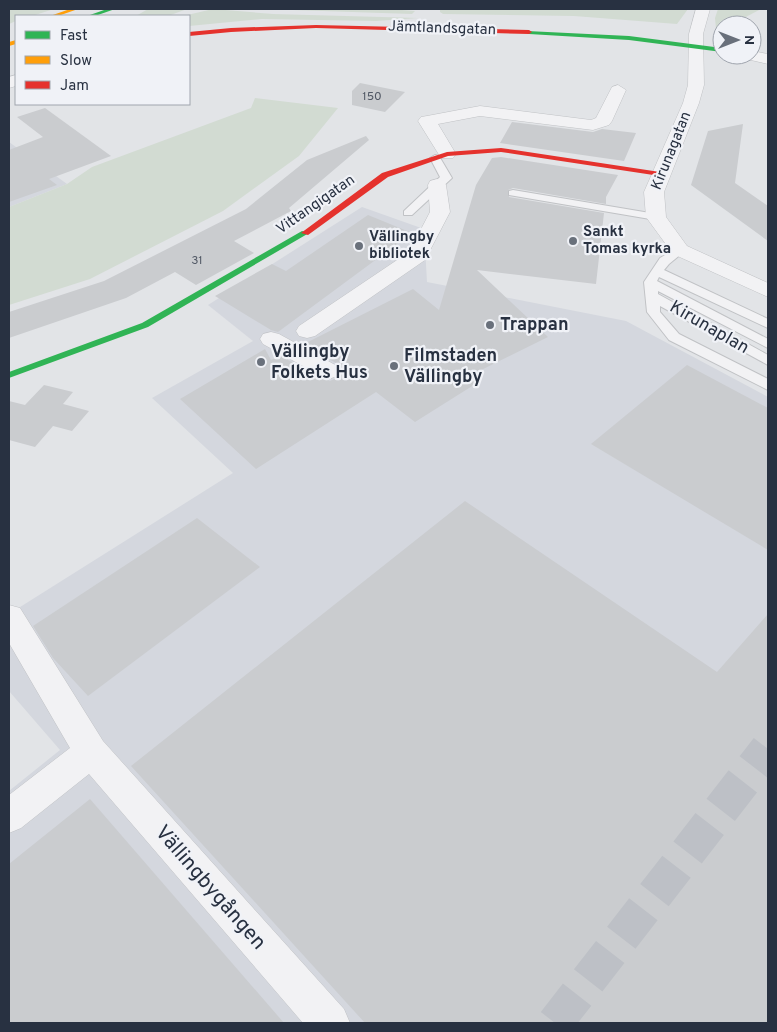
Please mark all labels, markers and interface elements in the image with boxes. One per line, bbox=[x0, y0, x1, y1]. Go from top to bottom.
legend bbox=[15, 15, 190, 105]
north arrow bbox=[712, 15, 762, 65]
street label: Jämtlandsgatan bbox=[388, 18, 496, 40]
text: Fast bbox=[60, 27, 88, 46]
text: N bbox=[740, 35, 757, 45]
text: Slow bbox=[60, 52, 92, 71]
text: Jam bbox=[60, 77, 89, 96]
house number: 150 bbox=[362, 89, 382, 105]
street label: Kirunagatan bbox=[648, 109, 696, 193]
street label: Vittangigatan bbox=[273, 171, 359, 239]
place label: Sankt Tomas kyrka bbox=[583, 223, 671, 259]
place label: Vällingby bibliotek bbox=[369, 228, 435, 264]
marker: Sankt Tomas kyrka bbox=[567, 235, 579, 247]
marker: Vällingby bibliotek bbox=[353, 240, 365, 252]
house number: 31 bbox=[191, 253, 203, 269]
street label: Kirunaplan bbox=[665, 296, 753, 360]
place label: Trappan bbox=[500, 314, 569, 337]
marker: Trappan bbox=[484, 319, 496, 331]
place label: Vällingby Folkets Hus bbox=[271, 341, 368, 385]
place label: Filmstaden Vällingby bbox=[404, 345, 497, 389]
marker: Vällingby Folkets Hus bbox=[255, 356, 267, 368]
marker: Filmstaden Vällingby bbox=[388, 360, 400, 372]
street label: Vällingbygången bbox=[148, 820, 272, 956]

